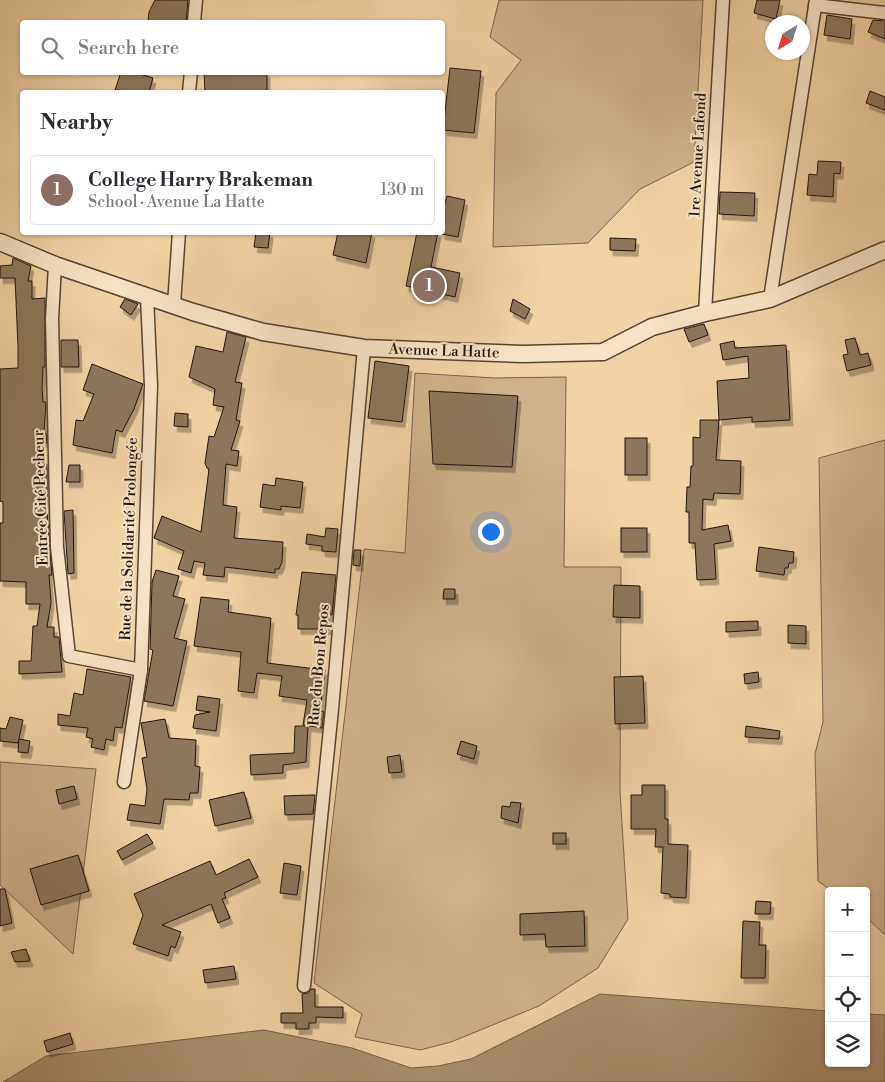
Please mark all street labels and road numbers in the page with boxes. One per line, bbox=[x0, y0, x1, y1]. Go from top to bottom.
street label: 1re Avenue Lafond bbox=[685, 92, 711, 218]
street label: Avenue La Hatte bbox=[387, 340, 500, 362]
street label: Entrée Cité Pecheur bbox=[29, 429, 53, 566]
street label: Rue de la Solidarité Prolongée bbox=[116, 437, 142, 641]
street label: Rue du Bon Repos bbox=[304, 603, 334, 727]

